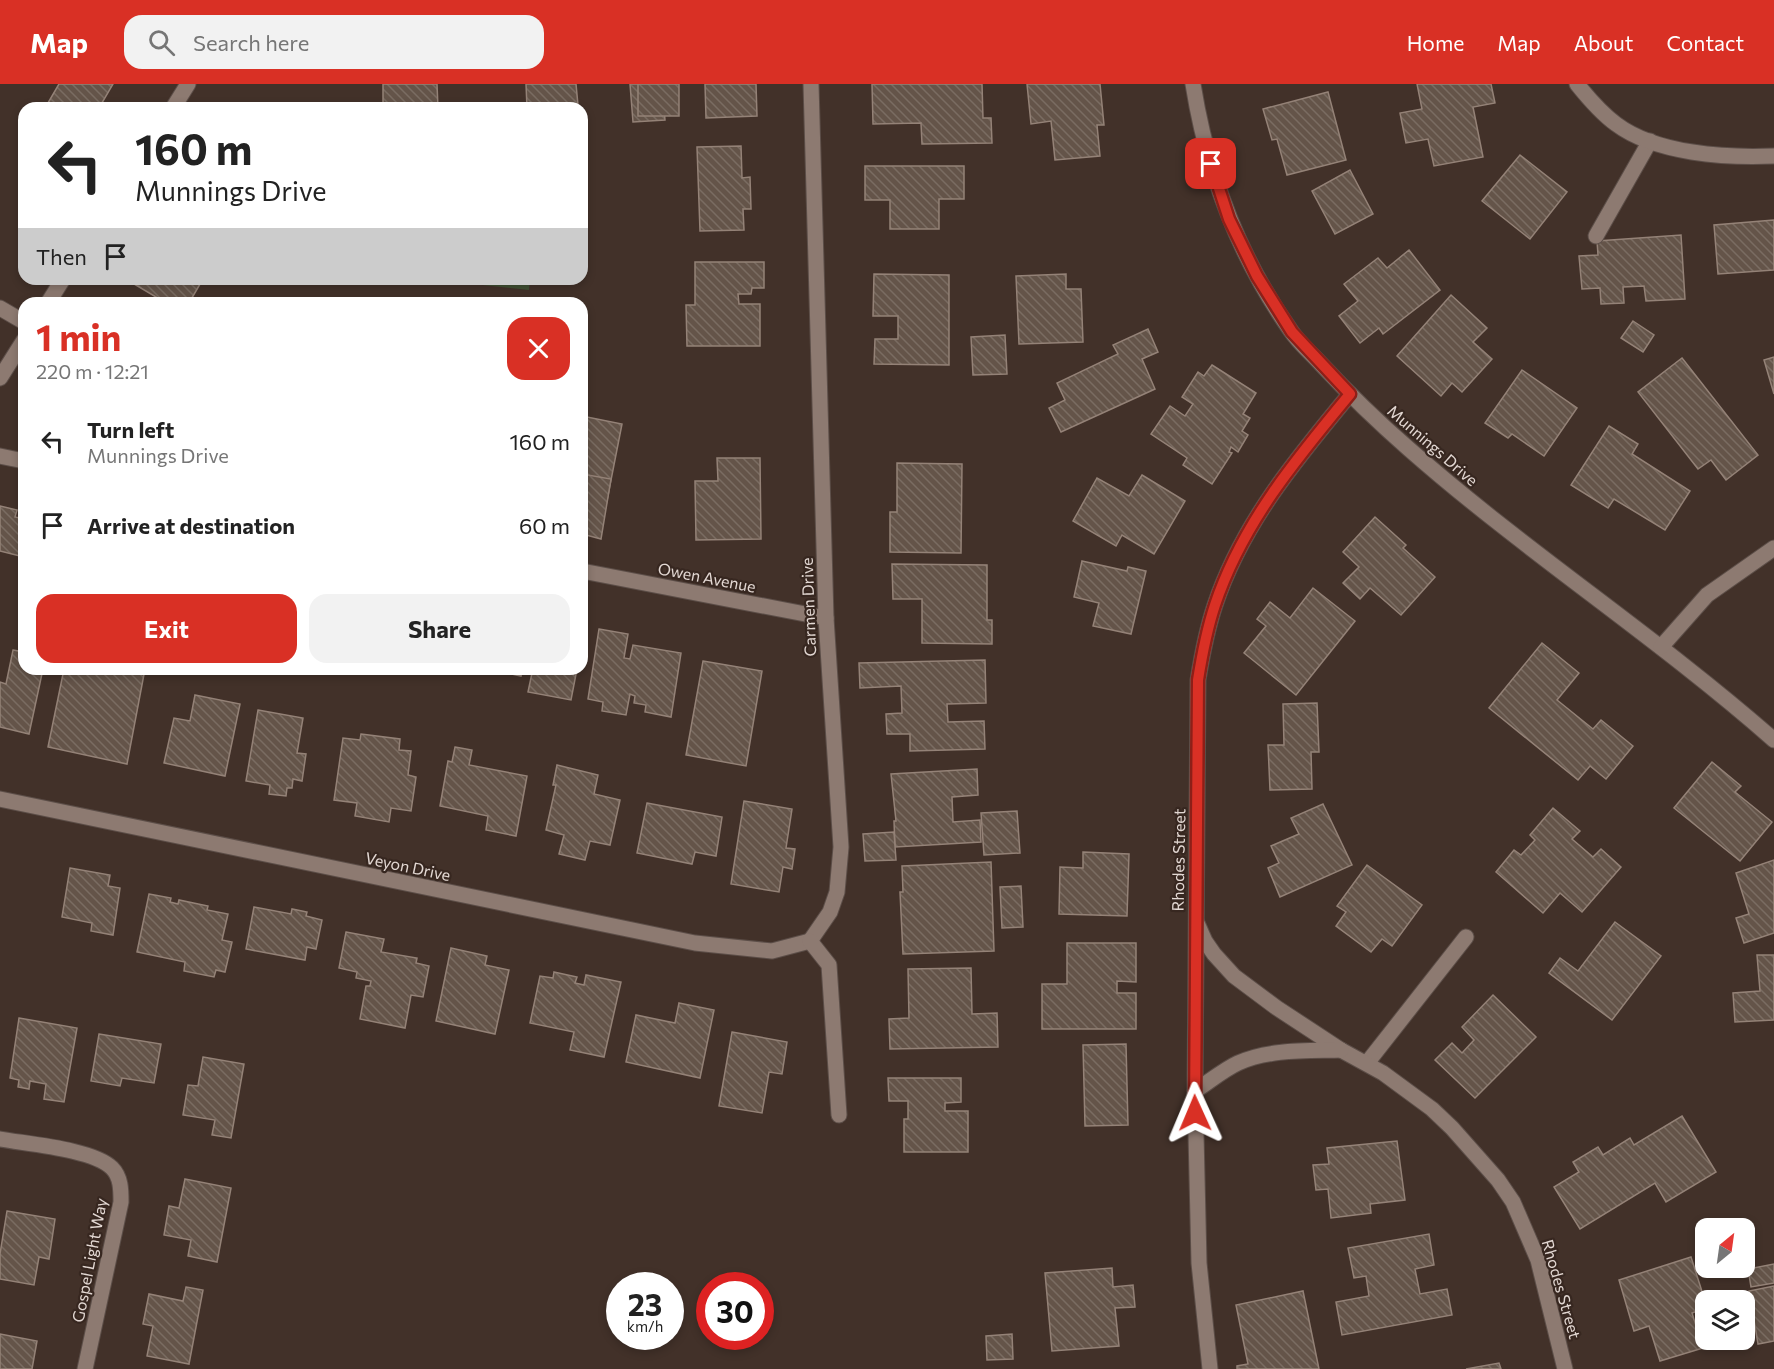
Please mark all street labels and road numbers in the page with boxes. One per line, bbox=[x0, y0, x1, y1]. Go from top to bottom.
street label: Munnings Drive bbox=[1384, 401, 1482, 489]
street label: Carmen Drive bbox=[797, 557, 819, 657]
street label: Owen Avenue bbox=[656, 558, 758, 596]
street label: Rhodes Street bbox=[1168, 808, 1188, 912]
street label: Veyon Drive bbox=[364, 848, 452, 884]
street label: Gospel Light Way bbox=[68, 1196, 110, 1324]
street label: Rhodes Street bbox=[1539, 1237, 1585, 1341]

